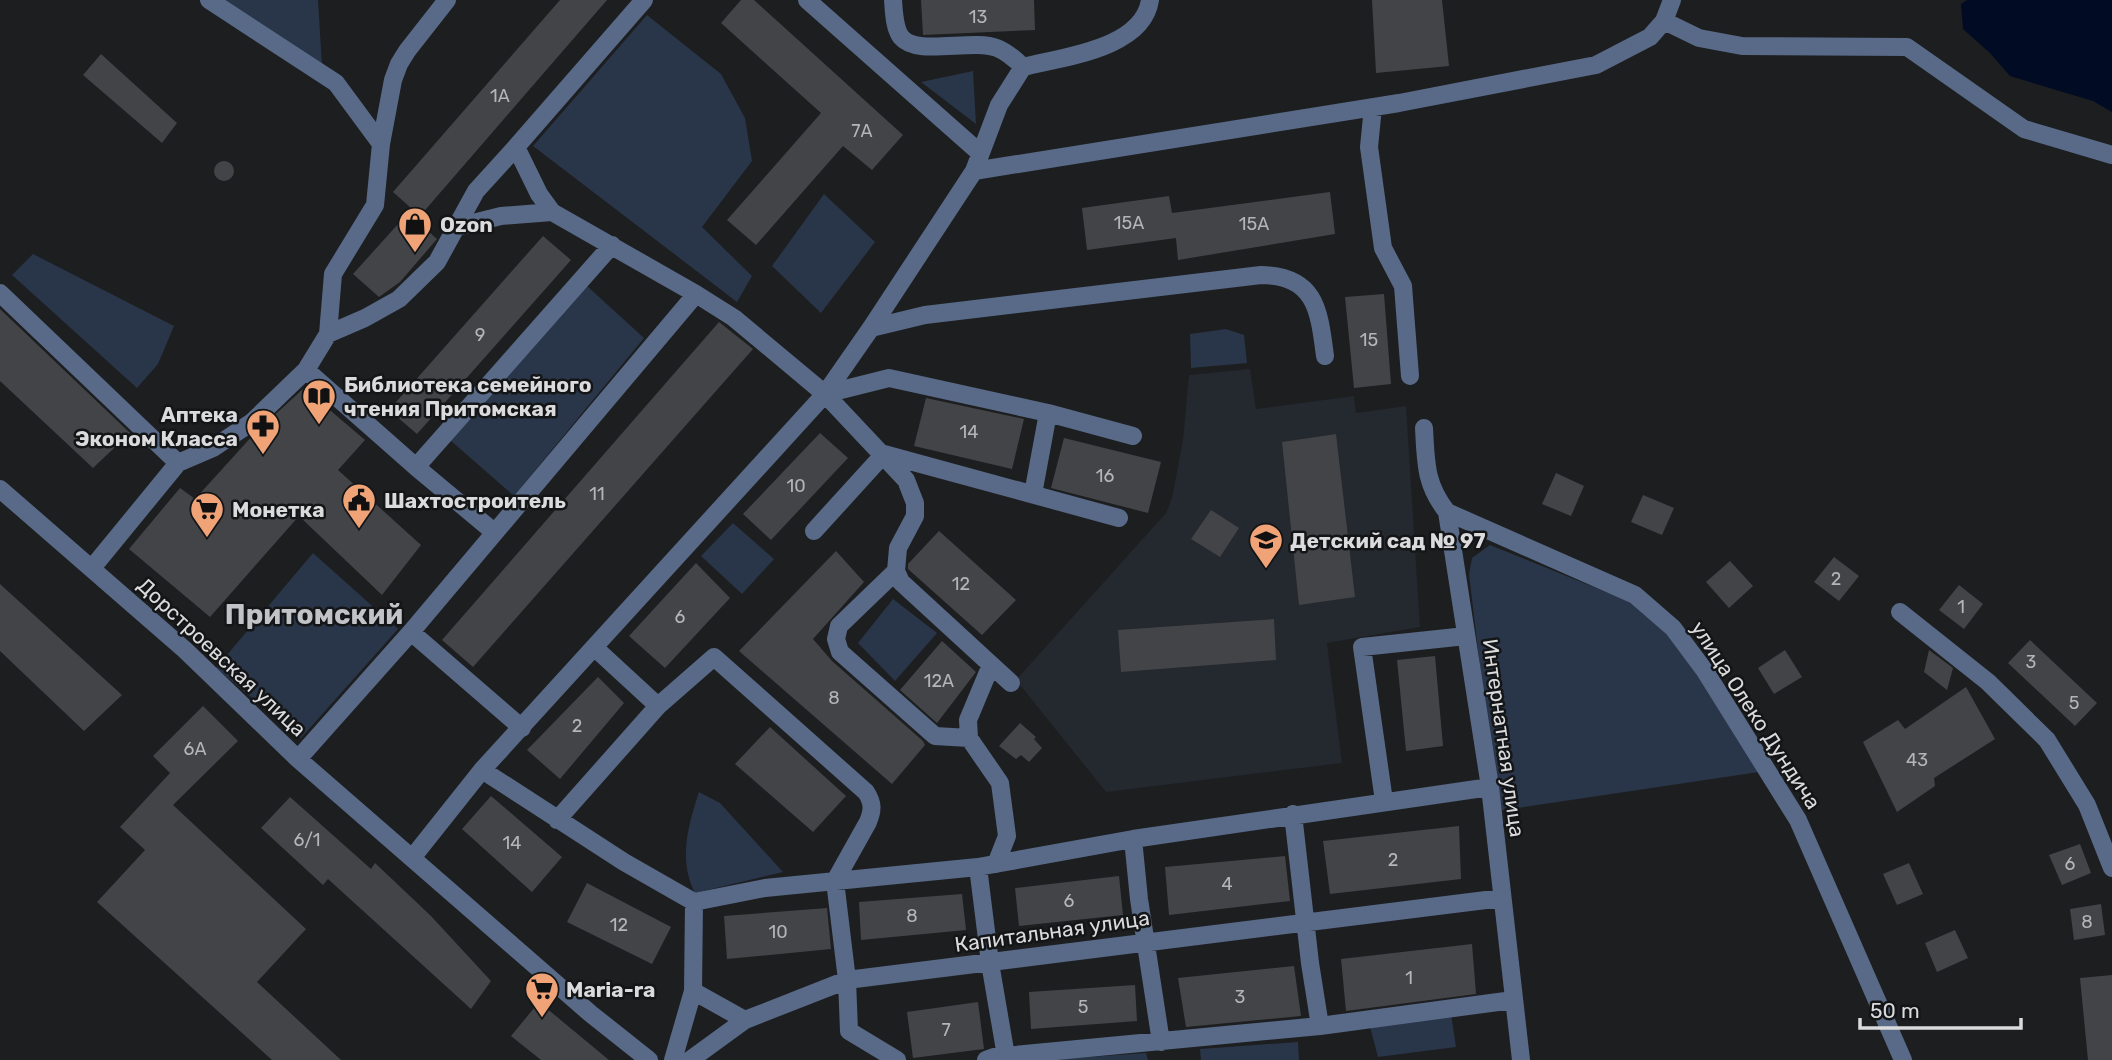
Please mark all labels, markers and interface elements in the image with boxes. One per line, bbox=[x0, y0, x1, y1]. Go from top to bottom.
house number: 13 bbox=[969, 6, 987, 28]
house number: 1А bbox=[490, 85, 510, 107]
house number: 7А bbox=[851, 120, 873, 142]
shop icon: Ozon bbox=[396, 205, 434, 254]
place label: Ozon bbox=[440, 212, 493, 237]
house number: 15А bbox=[1114, 212, 1144, 234]
house number: 15А bbox=[1239, 213, 1269, 235]
house number: 9 bbox=[475, 324, 485, 346]
house number: 15 bbox=[1360, 329, 1378, 351]
place label: Библиотека семейного чтения Притомская bbox=[344, 372, 592, 421]
library icon: Библиотека семейного чтения Притомская bbox=[300, 377, 338, 426]
place label: Аптека Эконом Класса bbox=[75, 402, 238, 451]
pharmacy icon: Аптека Эконом Класса bbox=[244, 407, 282, 456]
house number: 14 bbox=[960, 421, 978, 443]
house number: 16 bbox=[1096, 465, 1114, 487]
house number: 10 bbox=[786, 475, 806, 497]
public building icon: Шахтостроитель bbox=[340, 481, 378, 530]
house number: 11 bbox=[589, 483, 605, 505]
place label: Шахтостроитель bbox=[384, 488, 566, 513]
supermarket icon: Монетка bbox=[188, 490, 226, 539]
place label: Монетка bbox=[232, 497, 325, 522]
school or university icon: Детский сад № 97 bbox=[1247, 521, 1285, 570]
place label: Детский сад № 97 bbox=[1290, 528, 1485, 553]
house number: 2 bbox=[1831, 568, 1841, 590]
street label: Дорстроевская улица bbox=[133, 572, 311, 742]
house number: 12 bbox=[952, 573, 970, 595]
house number: 1 bbox=[1957, 596, 1965, 618]
district label: Притомский bbox=[225, 598, 403, 631]
house number: 6 bbox=[675, 606, 686, 628]
street label: улица Олеко Дундича bbox=[1686, 616, 1826, 814]
street label: Интернатная улица bbox=[1478, 637, 1530, 839]
house number: 3 bbox=[2026, 651, 2036, 673]
house number: 12А bbox=[924, 670, 954, 692]
house number: 8 bbox=[828, 687, 840, 709]
house number: 5 bbox=[2069, 692, 2079, 714]
house number: 2 bbox=[572, 715, 582, 737]
house number: 6А bbox=[184, 738, 206, 760]
house number: 43 bbox=[1906, 749, 1928, 771]
house number: 6/1 bbox=[293, 829, 321, 851]
house number: 14 bbox=[503, 832, 521, 854]
house number: 2 bbox=[1388, 849, 1398, 871]
house number: 6 bbox=[2065, 853, 2076, 875]
house number: 4 bbox=[1221, 873, 1233, 895]
house number: 6 bbox=[1064, 890, 1075, 912]
house number: 8 bbox=[906, 905, 918, 927]
street label: Капитальная улица bbox=[953, 905, 1151, 957]
house number: 8 bbox=[2081, 911, 2093, 933]
house number: 12 bbox=[610, 914, 628, 936]
house number: 10 bbox=[768, 921, 788, 943]
house number: 1 bbox=[1405, 967, 1413, 989]
supermarket icon: Maria-ra bbox=[523, 970, 561, 1019]
place label: Maria-ra bbox=[566, 977, 655, 1002]
house number: 3 bbox=[1235, 986, 1245, 1008]
scale bar bbox=[1860, 986, 2021, 1030]
house number: 5 bbox=[1078, 996, 1088, 1018]
text: 50 m bbox=[1870, 998, 1920, 1023]
house number: 7 bbox=[941, 1019, 951, 1041]

